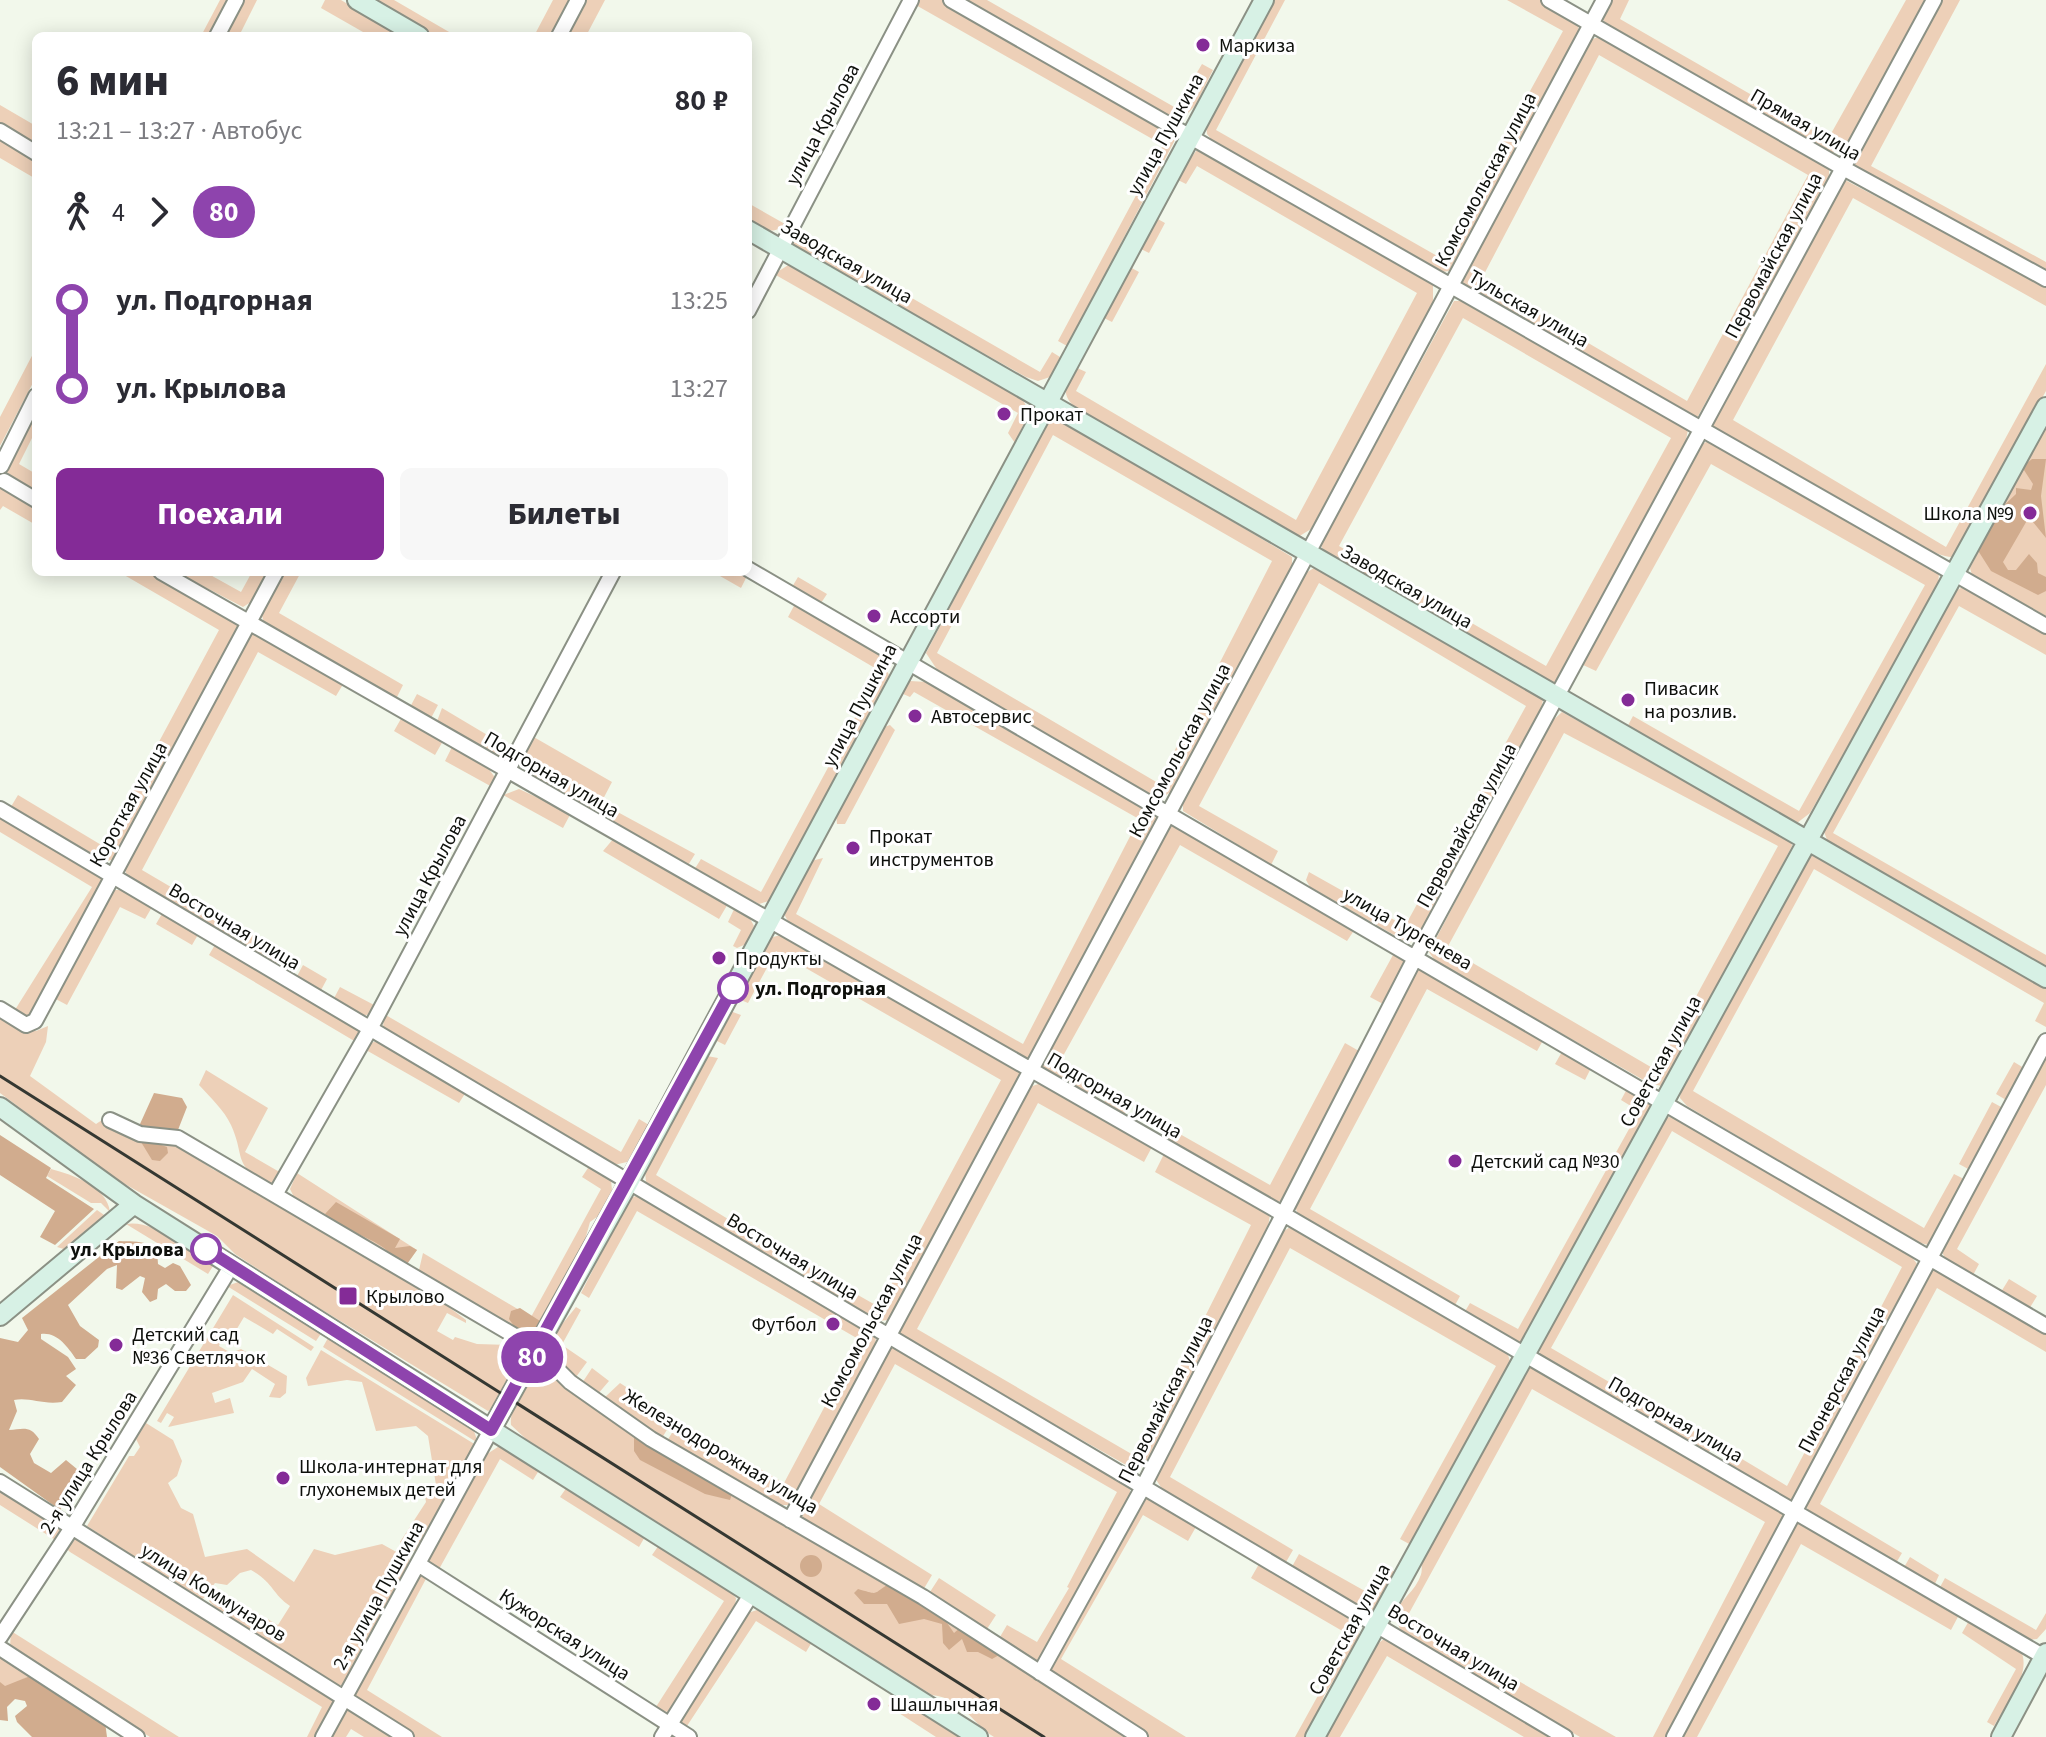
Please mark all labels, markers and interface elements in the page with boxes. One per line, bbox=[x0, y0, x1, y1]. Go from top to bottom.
place label: Маркиза bbox=[1219, 32, 1295, 60]
marker: Маркиза bbox=[1194, 36, 1212, 54]
text: 6 мин bbox=[56, 50, 169, 113]
street label: улица Крылова bbox=[779, 59, 867, 190]
street label: улица Пушкина bbox=[1121, 68, 1211, 201]
text: 80 ₽ bbox=[674, 79, 728, 122]
street label: Прямая улица bbox=[1745, 82, 1866, 168]
street label: Комсомольская улица bbox=[1428, 87, 1544, 272]
text: 13:21 – 13:27 · Автобус bbox=[56, 112, 302, 149]
street label: Первомайская улица bbox=[1718, 167, 1830, 344]
icon: walk bbox=[56, 190, 100, 234]
icon: forward bbox=[137, 190, 181, 234]
text: 80 bbox=[209, 192, 239, 232]
text: 4 bbox=[112, 194, 125, 231]
street label: Заводская улица bbox=[775, 213, 918, 311]
street label: Тульская улица bbox=[1463, 263, 1594, 355]
text: ул. Подгорная bbox=[116, 279, 313, 322]
text: 13:25 bbox=[670, 282, 728, 319]
text: ул. Крылова bbox=[116, 367, 287, 410]
text: 13:27 bbox=[670, 370, 728, 407]
place label: Прокат bbox=[1020, 401, 1084, 429]
marker: Прокат bbox=[995, 405, 1013, 423]
button: Поехали bbox=[56, 468, 384, 560]
button: Билеты bbox=[400, 468, 728, 560]
place label: Школа №9 bbox=[1924, 500, 2014, 528]
marker: Школа №9 bbox=[2021, 504, 2039, 522]
street label: Заводская улица bbox=[1335, 538, 1478, 636]
place label: Ассорти bbox=[890, 603, 960, 631]
marker: Ассорти bbox=[865, 607, 883, 625]
street label: улица Пушкина bbox=[816, 639, 904, 772]
street label: Комсомольская улица bbox=[1122, 658, 1238, 843]
place label: Пивасик на розлив. bbox=[1644, 675, 1737, 726]
marker: Пивасик на розлив. bbox=[1619, 691, 1637, 709]
place label: Автосервис bbox=[931, 703, 1032, 731]
marker: Автосервис bbox=[906, 707, 924, 725]
street label: Подгорная улица bbox=[479, 725, 624, 825]
street label: Короткая улица bbox=[83, 737, 175, 872]
street label: Первомайская улица bbox=[1410, 738, 1524, 913]
street label: улица Крылова bbox=[386, 810, 474, 941]
place label: Прокат инструментов bbox=[869, 823, 994, 874]
marker: Прокат инструментов bbox=[844, 839, 862, 857]
street label: Восточная улица bbox=[163, 876, 306, 977]
street label: улица Тургенева bbox=[1337, 880, 1478, 977]
place label: Продукты bbox=[735, 945, 822, 973]
marker: Продукты bbox=[710, 949, 728, 967]
marker: ул. Подгорная bbox=[718, 973, 748, 1003]
place label: ул. Подгорная bbox=[755, 975, 886, 1003]
street label: Советская улица bbox=[1613, 991, 1709, 1132]
street label: Подгорная улица bbox=[1042, 1046, 1187, 1146]
place label: Детский сад №30 bbox=[1471, 1148, 1620, 1176]
marker: Детский сад №30 bbox=[1446, 1152, 1464, 1170]
street label: Восточная улица bbox=[721, 1206, 864, 1307]
street label: Комсомольская улица bbox=[814, 1228, 930, 1413]
marker: ул. Крылова bbox=[191, 1234, 221, 1264]
place label: ул. Крылова bbox=[70, 1236, 184, 1264]
place label: Крылово bbox=[366, 1283, 445, 1311]
marker: Крылово bbox=[337, 1285, 359, 1307]
street label: Пионерская улица bbox=[1791, 1301, 1892, 1458]
place label: Футбол bbox=[751, 1311, 817, 1339]
street label: Первомайская улица bbox=[1112, 1311, 1220, 1488]
marker: Футбол bbox=[824, 1315, 842, 1333]
place label: Детский сад №36 Светлячок bbox=[132, 1321, 265, 1372]
line badge: 80 bbox=[496, 1331, 568, 1383]
marker: Детский сад №36 Светлячок bbox=[107, 1336, 125, 1354]
text: 80 bbox=[517, 1337, 547, 1377]
street label: Подгорная улица bbox=[1603, 1370, 1748, 1470]
street label: Железнодорожная улица bbox=[618, 1382, 823, 1521]
street label: 2-я улица Крылова bbox=[33, 1385, 144, 1540]
place label: Школа-интернат для глухонемых детей bbox=[299, 1453, 483, 1504]
marker: Школа-интернат для глухонемых детей bbox=[274, 1469, 292, 1487]
street label: 2-я улица Пушкина bbox=[326, 1516, 431, 1675]
street label: улица Коммунаров bbox=[135, 1537, 292, 1649]
street label: Советская улица bbox=[1302, 1559, 1398, 1700]
street label: Кужорская улица bbox=[493, 1582, 636, 1688]
street label: Восточная улица bbox=[1382, 1597, 1525, 1698]
place label: Шашлычная bbox=[890, 1691, 999, 1719]
marker: Шашлычная bbox=[865, 1695, 883, 1713]

